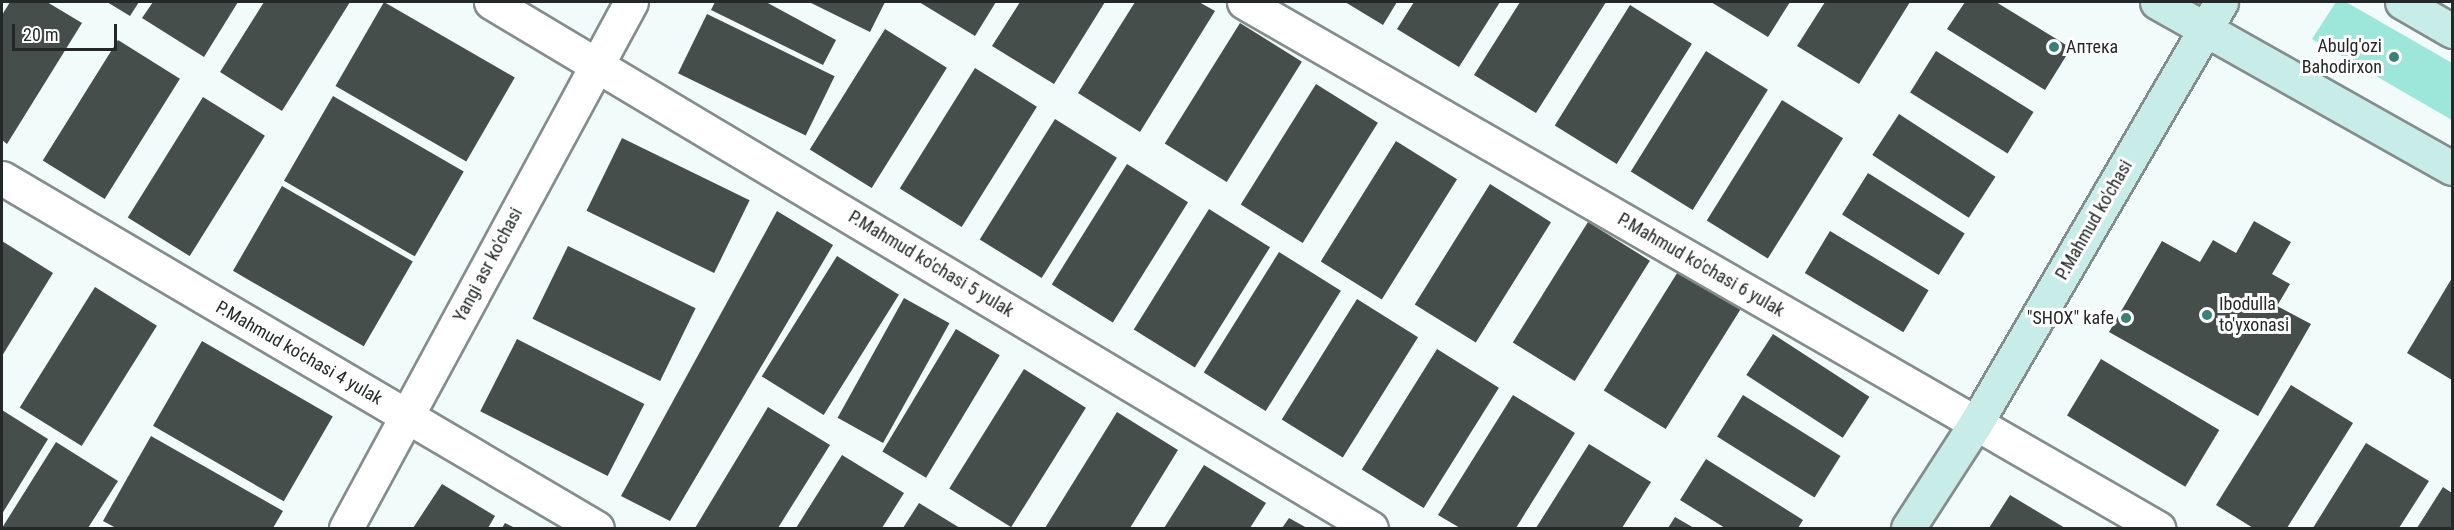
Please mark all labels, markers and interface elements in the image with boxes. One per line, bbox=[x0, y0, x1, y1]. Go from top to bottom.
scale bar bbox=[15, 12, 120, 50]
text: 20 m bbox=[23, 24, 58, 45]
place label: Аптека bbox=[2066, 36, 2118, 58]
place label: Abulg'ozi Bahodirxon bbox=[2302, 36, 2382, 78]
marker: Аптека bbox=[2047, 40, 2061, 54]
marker: Abulg'ozi Bahodirxon bbox=[2387, 50, 2401, 64]
street label: P.Mahmud ko'chasi bbox=[2051, 156, 2137, 284]
street label: Yangi asr ko'chasi bbox=[449, 204, 527, 326]
street label: P.Mahmud ko'chasi 5 yulak bbox=[844, 206, 1018, 322]
street label: P.Mahmud ko'chasi 6 yulak bbox=[1614, 208, 1788, 322]
place label: Ibodulla to'yxonasi bbox=[2219, 294, 2289, 336]
street label: P.Mahmud ko'chasi 4 yulak bbox=[212, 296, 386, 410]
place label: "SHOX" kafe bbox=[2027, 307, 2114, 329]
marker: Ibodulla to'yxonasi bbox=[2200, 308, 2214, 322]
marker: "SHOX" kafe bbox=[2119, 311, 2133, 325]

